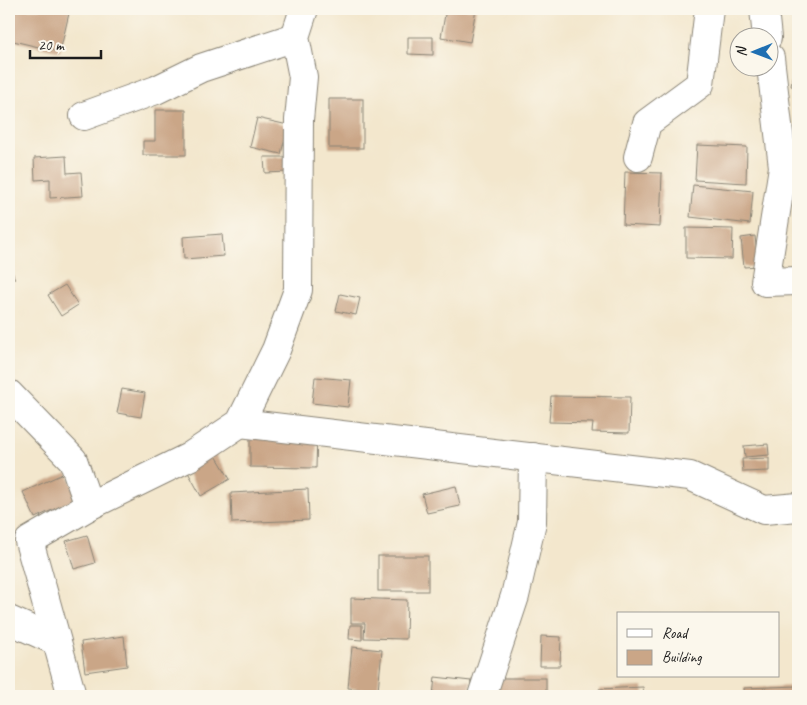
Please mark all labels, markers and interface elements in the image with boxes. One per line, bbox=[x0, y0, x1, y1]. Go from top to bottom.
scale bar bbox=[30, 28, 101, 60]
north arrow bbox=[730, 28, 780, 78]
text: 20 m bbox=[38, 36, 65, 55]
text: N bbox=[733, 45, 750, 57]
legend bbox=[617, 612, 780, 678]
text: Road bbox=[662, 624, 689, 643]
text: Building bbox=[662, 648, 702, 667]

